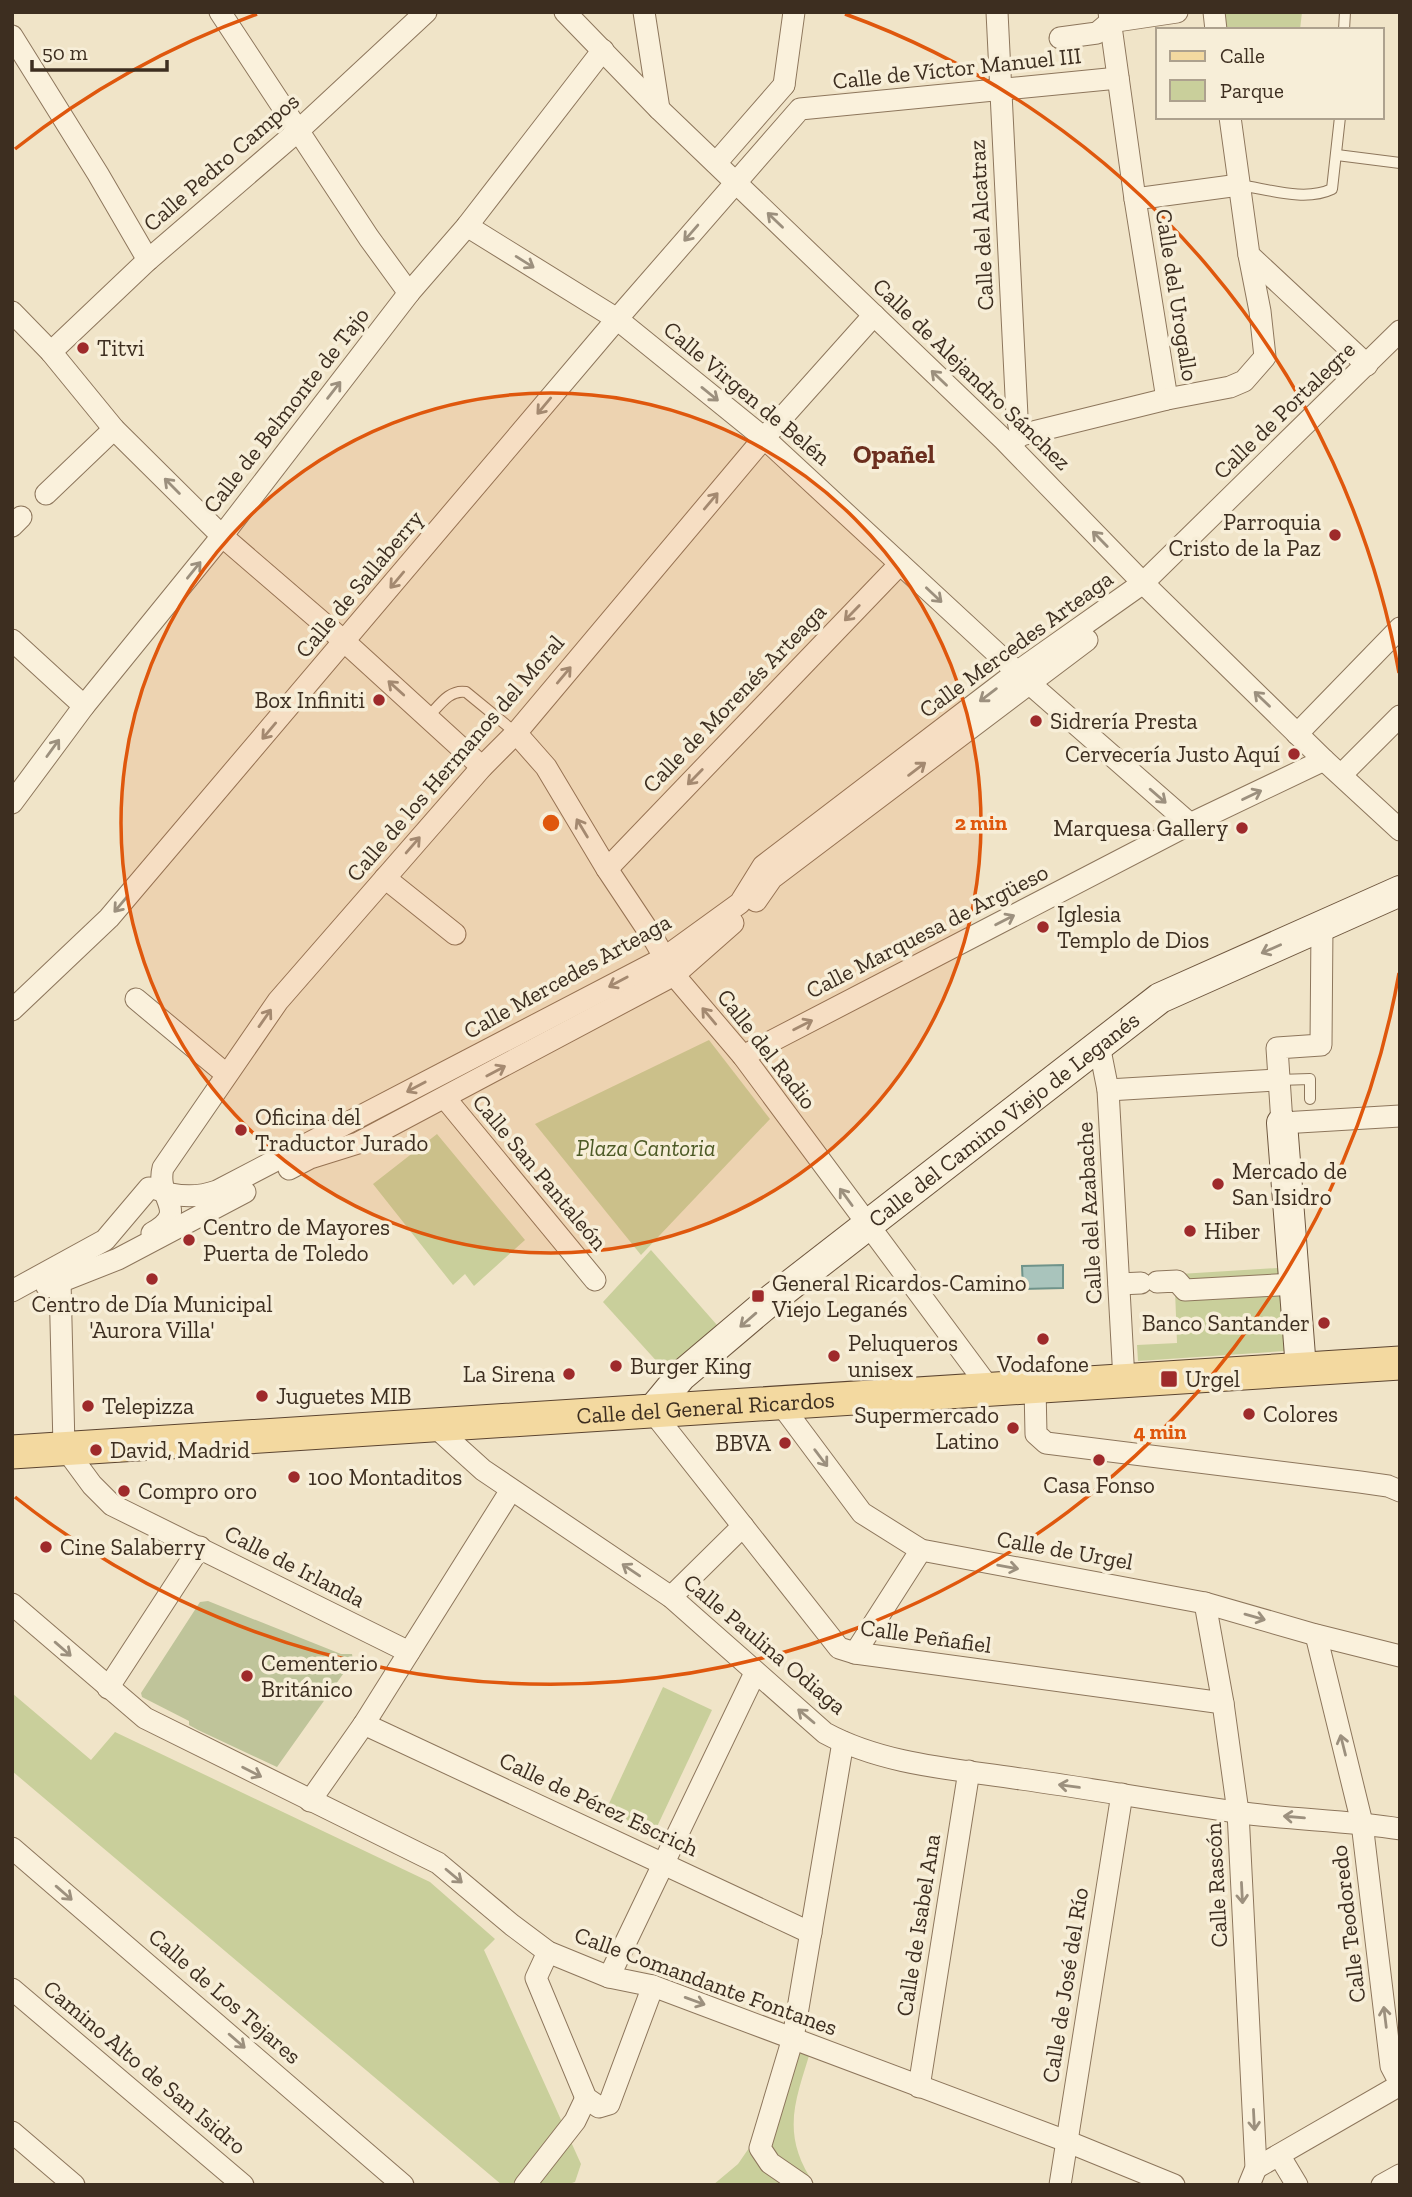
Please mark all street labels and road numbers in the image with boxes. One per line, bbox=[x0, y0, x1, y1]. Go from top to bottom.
street label: Calle de Víctor Manuel III bbox=[831, 41, 1083, 95]
street label: Calle Pedro Campos bbox=[137, 87, 305, 237]
street label: Calle del Alcatraz bbox=[963, 139, 999, 311]
street label: Calle del Urogallo bbox=[1150, 207, 1204, 383]
street label: Calle de Alejandro Sánchez bbox=[867, 272, 1077, 476]
street label: Calle de Belmonte de Tajo bbox=[197, 301, 375, 519]
street label: Calle Virgen de Belén bbox=[658, 315, 836, 471]
street label: Calle de Portalegre bbox=[1207, 335, 1361, 485]
street label: Calle de Sallaberry bbox=[289, 504, 429, 663]
street label: Calle Mercedes Arteaga bbox=[914, 564, 1118, 724]
street label: Calle de Morenés Arteaga bbox=[636, 598, 832, 798]
street label: Calle de los Hermanos del Moral bbox=[340, 629, 570, 887]
street label: Calle Marquesa de Argüeso bbox=[801, 858, 1053, 1004]
street label: Calle Mercedes Arteaga bbox=[458, 907, 676, 1045]
street label: Calle del Radio bbox=[711, 983, 823, 1115]
street label: Calle del Camino Viejo de Leganés bbox=[863, 1005, 1145, 1233]
street label: Calle San Pantaleón bbox=[467, 1088, 613, 1256]
street label: Calle del Azabache bbox=[1070, 1121, 1108, 1305]
street label: Calle del General Ricardos bbox=[576, 1385, 835, 1430]
street label: Calle de Irlanda bbox=[220, 1519, 370, 1613]
street label: Calle de Urgel bbox=[995, 1524, 1135, 1576]
street label: Calle Paulina Odiaga bbox=[678, 1568, 852, 1720]
street label: Calle Peñafiel bbox=[859, 1613, 993, 1659]
street label: Calle de Pérez Escrich bbox=[495, 1746, 703, 1863]
street label: Calle Rascón bbox=[1199, 1822, 1233, 1948]
street label: Calle de Isabel Ana bbox=[890, 1832, 946, 2018]
street label: Calle Teodoredo bbox=[1324, 1844, 1372, 2004]
street label: Calle de José del Río bbox=[1036, 1885, 1094, 2085]
street label: Calle Comandante Fontanes bbox=[571, 1920, 841, 2042]
street label: Calle de Los Tejares bbox=[143, 1922, 307, 2070]
street label: Camino Alto de San Isidro bbox=[38, 1974, 252, 2160]

